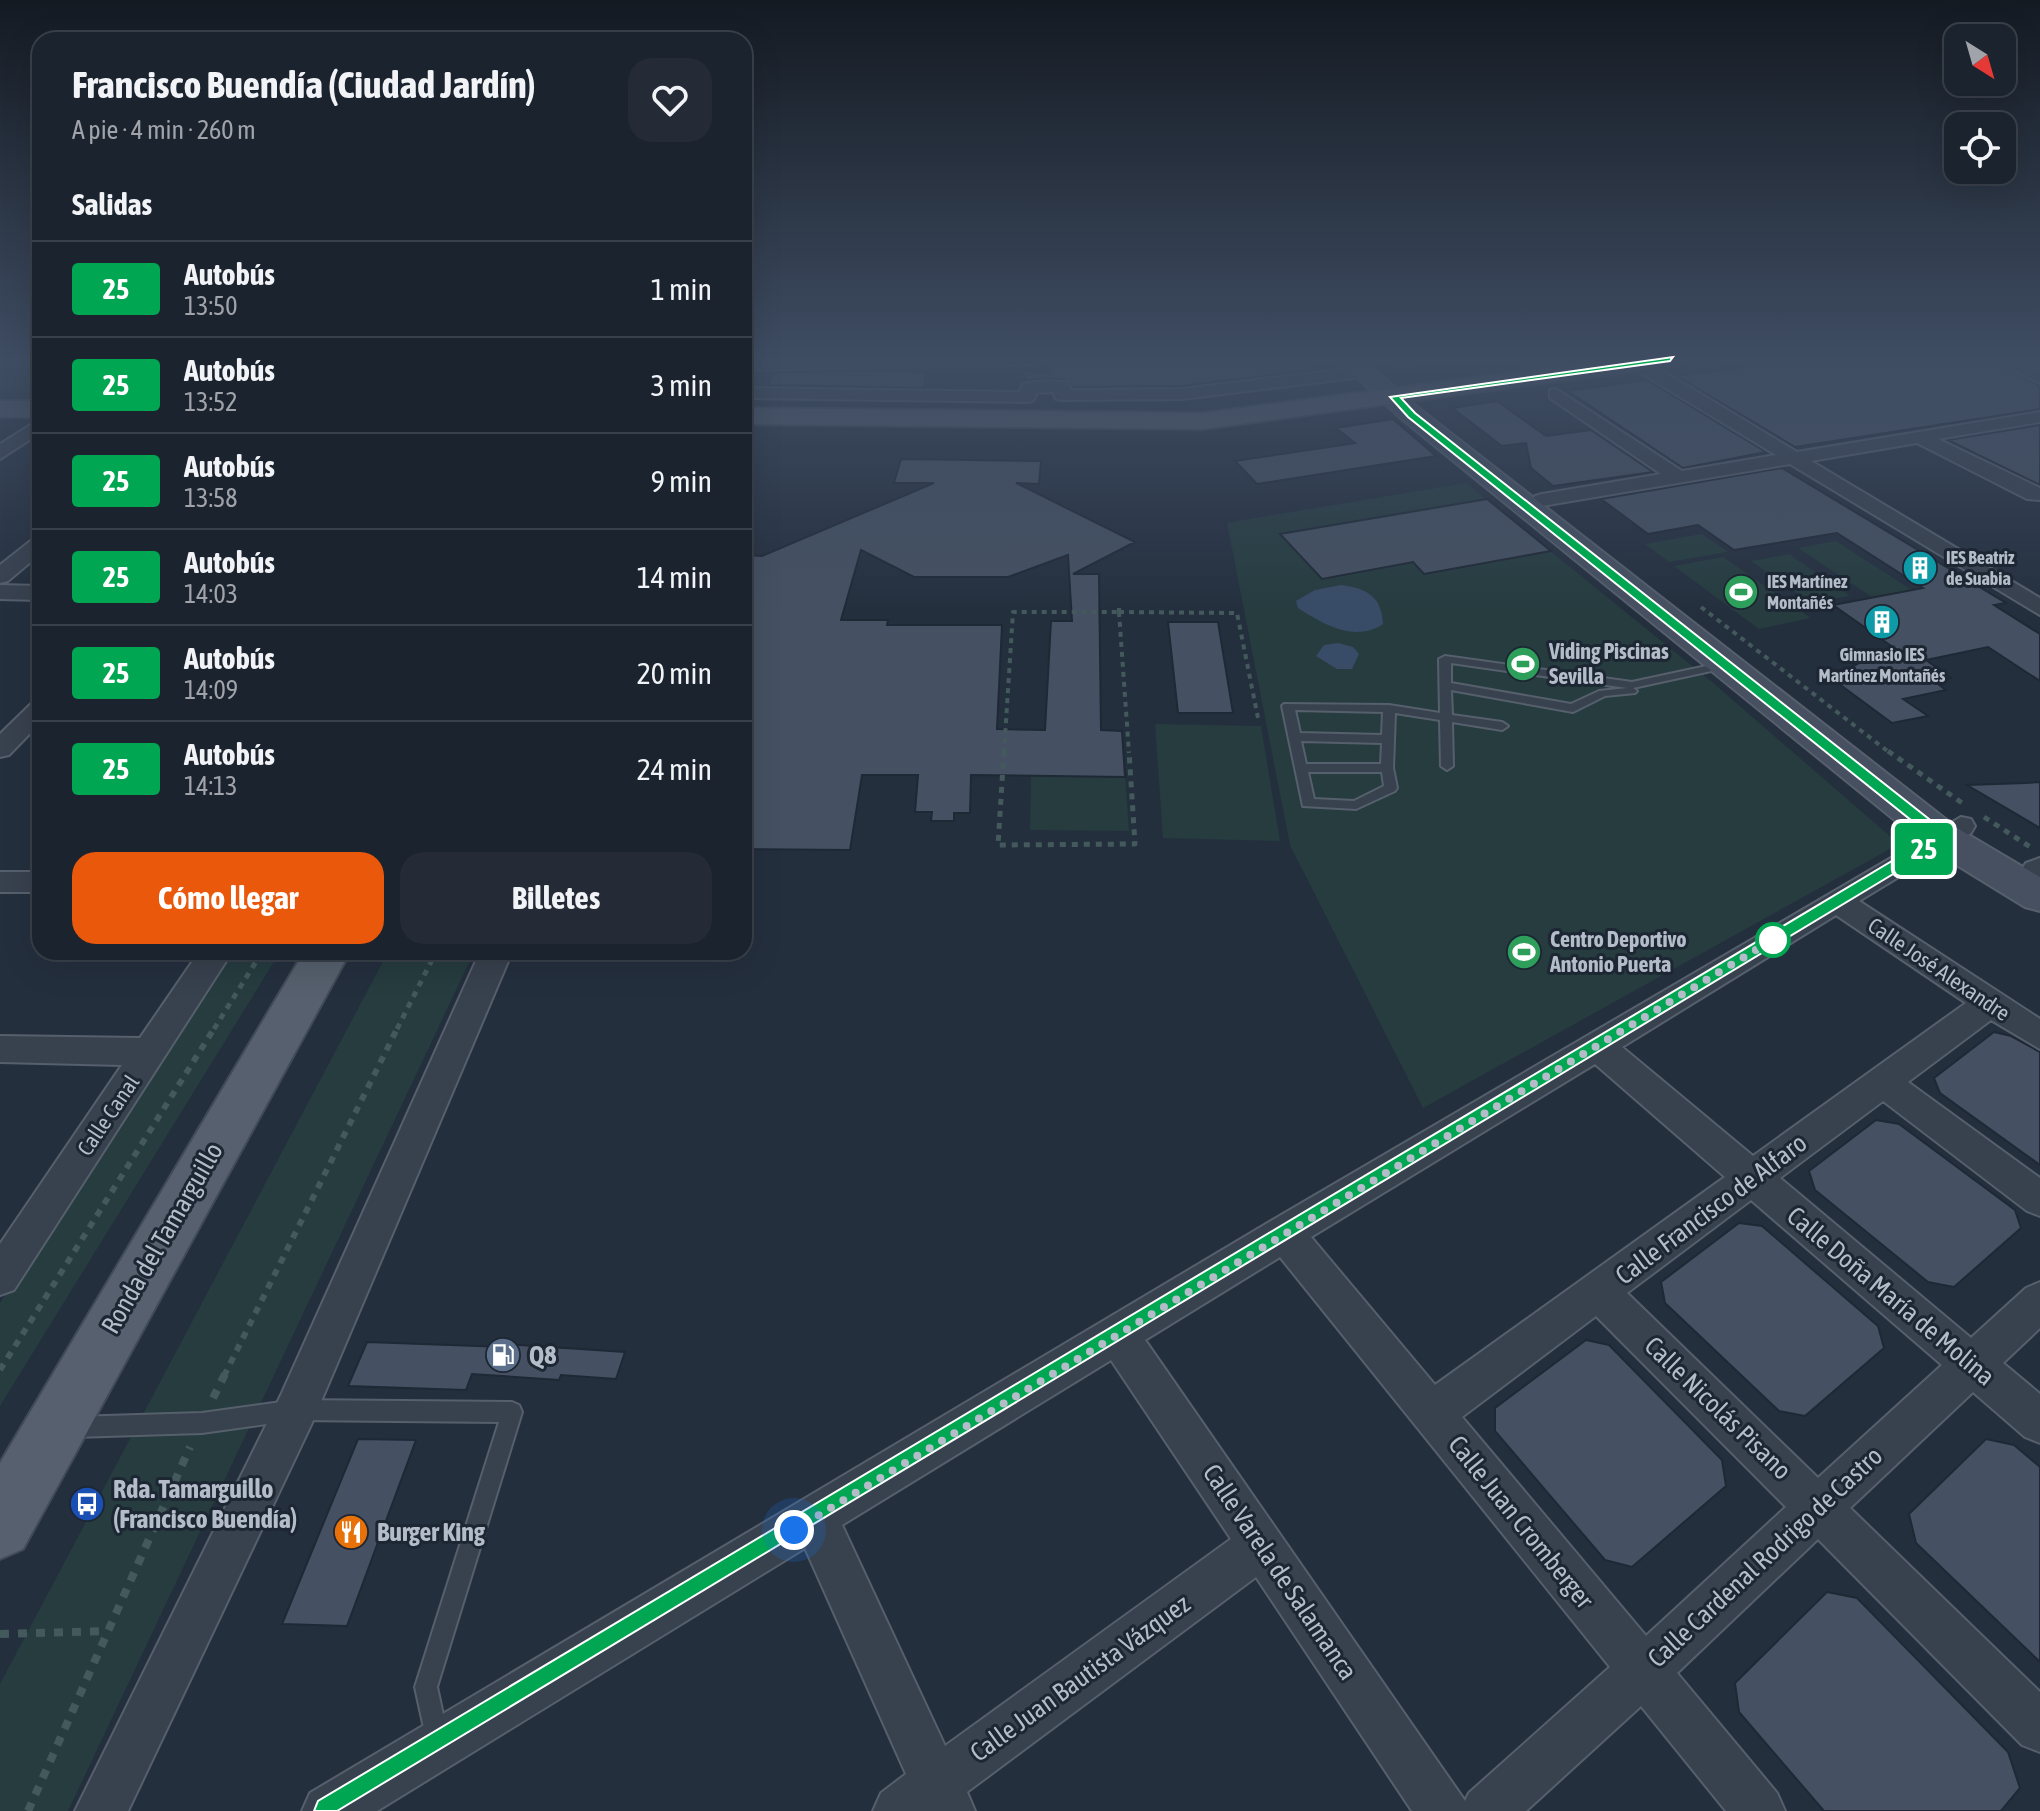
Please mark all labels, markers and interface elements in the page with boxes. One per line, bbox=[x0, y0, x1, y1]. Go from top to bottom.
north arrow bbox=[1944, 24, 2016, 96]
map controls bbox=[1944, 24, 2016, 184]
button: heart bbox=[628, 58, 712, 142]
text: Francisco Buendía (Ciudad Jardín) bbox=[72, 63, 536, 106]
button: locate bbox=[1944, 112, 2016, 184]
text: A pie · 4 min · 260 m bbox=[72, 115, 256, 145]
text: Salidas bbox=[72, 187, 152, 221]
text: Autobús bbox=[184, 257, 275, 291]
text: 1 min bbox=[651, 272, 712, 306]
text: 25 bbox=[103, 273, 129, 305]
text: 13:50 bbox=[184, 291, 238, 321]
text: Autobús bbox=[184, 353, 275, 387]
text: 3 min bbox=[651, 368, 712, 402]
text: 25 bbox=[103, 369, 129, 401]
text: 13:52 bbox=[184, 387, 238, 417]
text: Autobús bbox=[184, 449, 275, 483]
text: 9 min bbox=[651, 464, 712, 498]
text: 25 bbox=[103, 465, 129, 497]
text: 13:58 bbox=[184, 483, 238, 513]
text: Autobús bbox=[184, 545, 275, 579]
place label: IES Beatriz de Suabia bbox=[1946, 547, 2015, 589]
building icon: IES Beatriz de Suabia bbox=[1901, 549, 1939, 587]
text: 14 min bbox=[637, 560, 712, 594]
text: 25 bbox=[103, 561, 129, 593]
place label: IES Martínez Montañés bbox=[1767, 571, 1848, 613]
sports icon: IES Martínez Montañés bbox=[1722, 573, 1760, 611]
text: 14:03 bbox=[184, 579, 238, 609]
building icon: Gimnasio IES Martínez Montañés bbox=[1863, 603, 1901, 641]
place label: Viding Piscinas Sevilla bbox=[1548, 638, 1669, 689]
text: Autobús bbox=[184, 641, 275, 675]
place label: Gimnasio IES Martínez Montañés bbox=[1819, 644, 1946, 686]
sports icon: Viding Piscinas Sevilla bbox=[1504, 645, 1542, 683]
text: 20 min bbox=[637, 656, 712, 690]
text: 25 bbox=[103, 657, 129, 689]
text: 14:09 bbox=[184, 675, 238, 705]
text: Autobús bbox=[184, 737, 275, 771]
text: 24 min bbox=[637, 752, 712, 786]
text: 25 bbox=[103, 753, 129, 785]
text: 14:13 bbox=[184, 771, 238, 801]
line badge: 25 bbox=[1888, 823, 1960, 875]
text: 25 bbox=[1911, 833, 1937, 865]
button: Cómo llegar bbox=[72, 852, 384, 944]
button: Billetes bbox=[400, 852, 712, 944]
street label: Calle José Alexandre bbox=[1863, 912, 2015, 1026]
unlabelled marker bbox=[1756, 923, 1790, 957]
place label: Centro Deportivo Antonio Puerta bbox=[1549, 926, 1687, 977]
sports icon: Centro Deportivo Antonio Puerta bbox=[1505, 933, 1543, 971]
street label: Calle Canal bbox=[72, 1070, 144, 1160]
street label: Calle Francisco de Alfaro bbox=[1610, 1127, 1812, 1291]
street label: Ronda del Tamarguillo bbox=[95, 1137, 229, 1339]
street label: Calle Doña María de Molina bbox=[1781, 1200, 2001, 1392]
street label: Calle Nicolás Pisano bbox=[1639, 1331, 1797, 1485]
fuel station icon: Q8 bbox=[484, 1336, 522, 1374]
place label: Q8 bbox=[529, 1340, 556, 1370]
street label: Calle Juan Cromberger bbox=[1442, 1430, 1600, 1615]
street label: Calle Cardenal Rodrigo de Castro bbox=[1642, 1441, 1888, 1673]
street label: Calle Varela de Salamanca bbox=[1197, 1459, 1363, 1685]
place label: Rda. Tamarguillo (Francisco Buendía) bbox=[113, 1474, 297, 1534]
bus stop icon: Rda. Tamarguillo (Francisco Buendía) bbox=[68, 1485, 106, 1523]
your location bbox=[774, 1510, 814, 1550]
restaurant icon: Burger King bbox=[332, 1513, 370, 1551]
place label: Burger King bbox=[377, 1517, 486, 1547]
street label: Calle Juan Bautista Vázquez bbox=[964, 1588, 1196, 1768]

